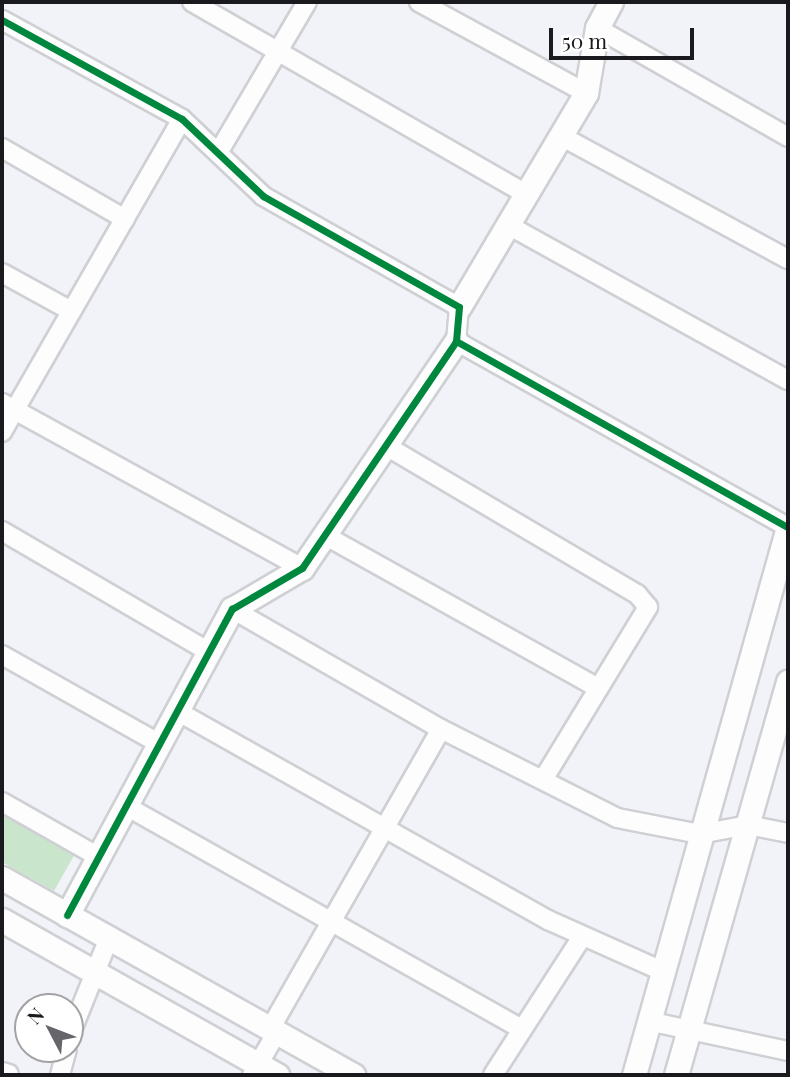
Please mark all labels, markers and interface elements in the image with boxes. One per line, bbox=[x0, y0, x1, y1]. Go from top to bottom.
scale bar bbox=[552, 14, 697, 58]
text: 50 m bbox=[562, 26, 607, 54]
north arrow bbox=[14, 993, 84, 1063]
text: N bbox=[21, 1001, 49, 1029]

